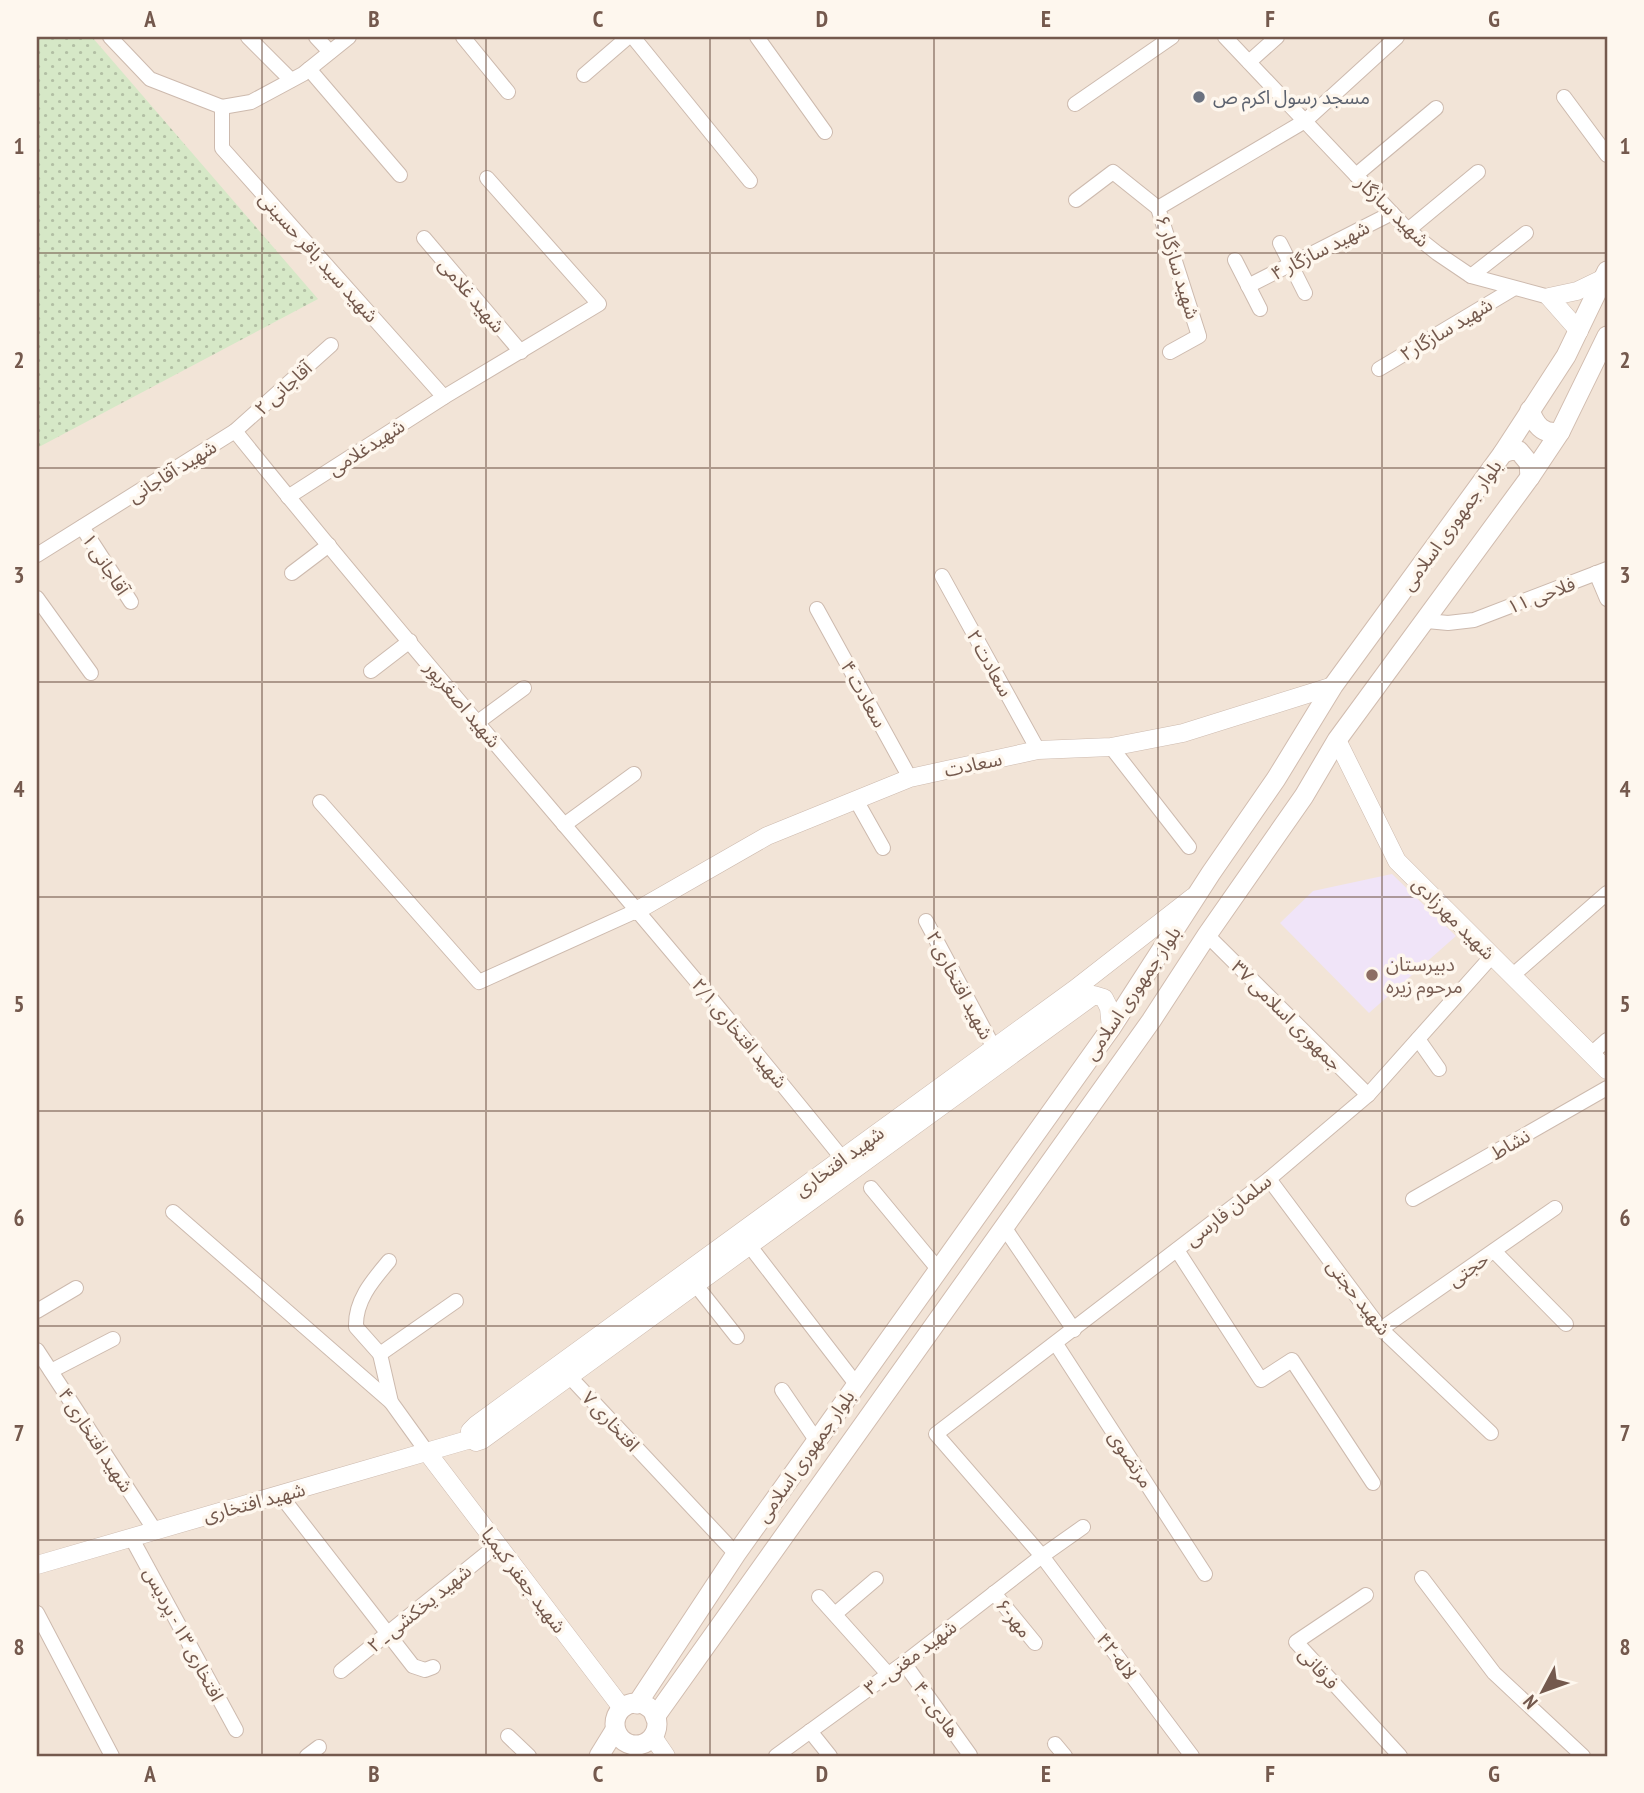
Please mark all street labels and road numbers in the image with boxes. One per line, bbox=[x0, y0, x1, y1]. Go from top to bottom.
street label: شهید سازگار bbox=[1351, 169, 1435, 252]
street label: شهید سید باقر حسینی bbox=[254, 187, 384, 327]
street label: شهید سازگار ۶ bbox=[1151, 212, 1205, 322]
street label: شهید سازگار ۴ bbox=[1267, 215, 1373, 285]
street label: شهید غلامی bbox=[434, 253, 510, 337]
street label: شهید سازگار۲ bbox=[1395, 292, 1497, 366]
street label: آقاجانی ۲ bbox=[249, 355, 318, 420]
street label: شهیدغلامی bbox=[323, 413, 409, 481]
street label: شهید آقاجانی bbox=[123, 434, 221, 508]
street label: بلوار جمهوری اسلامی bbox=[1395, 455, 1507, 595]
street label: آقاجانی ۱ bbox=[77, 528, 136, 601]
street label: فلاحی ۱۱ bbox=[1504, 571, 1578, 619]
street label: سعادت ۲ bbox=[962, 625, 1018, 701]
street label: شهید اصغرپور bbox=[418, 655, 506, 753]
street label: سعادت ۴ bbox=[836, 656, 892, 732]
street label: سعادت bbox=[942, 746, 1004, 782]
street label: شهید مهرزادی bbox=[1408, 872, 1500, 964]
street label: بلوار جمهوری اسلامی bbox=[1078, 922, 1186, 1064]
street label: شهید افتخاری ۲ bbox=[921, 926, 999, 1044]
street label: جمهوری اسلامی ۳۷ bbox=[1227, 955, 1347, 1075]
street label: شهید افتخاری ۲/۱ bbox=[687, 973, 793, 1093]
street label: شهید افتخاری bbox=[790, 1120, 888, 1202]
street label: نشاط bbox=[1486, 1123, 1534, 1165]
street label: سلمان فارسی bbox=[1180, 1169, 1276, 1251]
street label: حجتی bbox=[1443, 1246, 1493, 1292]
street label: شهید حجتی bbox=[1322, 1254, 1396, 1340]
street label: شهید افتخاری ۴ bbox=[53, 1383, 139, 1497]
street label: بلوار جمهوری اسلامی bbox=[750, 1385, 860, 1527]
street label: افتخاری ۷ bbox=[577, 1386, 645, 1456]
street label: مرتضوی bbox=[1103, 1426, 1159, 1492]
street label: شهید افتخاری bbox=[200, 1477, 308, 1527]
street label: شهید جعفر کیمیا bbox=[476, 1522, 572, 1638]
street label: شهید یخکشی ـ ۲ bbox=[362, 1559, 476, 1657]
street label: افتخاری ۱۳ - پردیس bbox=[138, 1563, 229, 1706]
street label: مهر-۶ bbox=[991, 1594, 1037, 1642]
street label: شهید مغنی ـ ۳ bbox=[859, 1614, 961, 1700]
street label: لاله-۴۲ bbox=[1092, 1628, 1142, 1684]
street label: فرقانی bbox=[1294, 1642, 1344, 1694]
street label: هادی ـ ۴ bbox=[908, 1676, 966, 1742]

